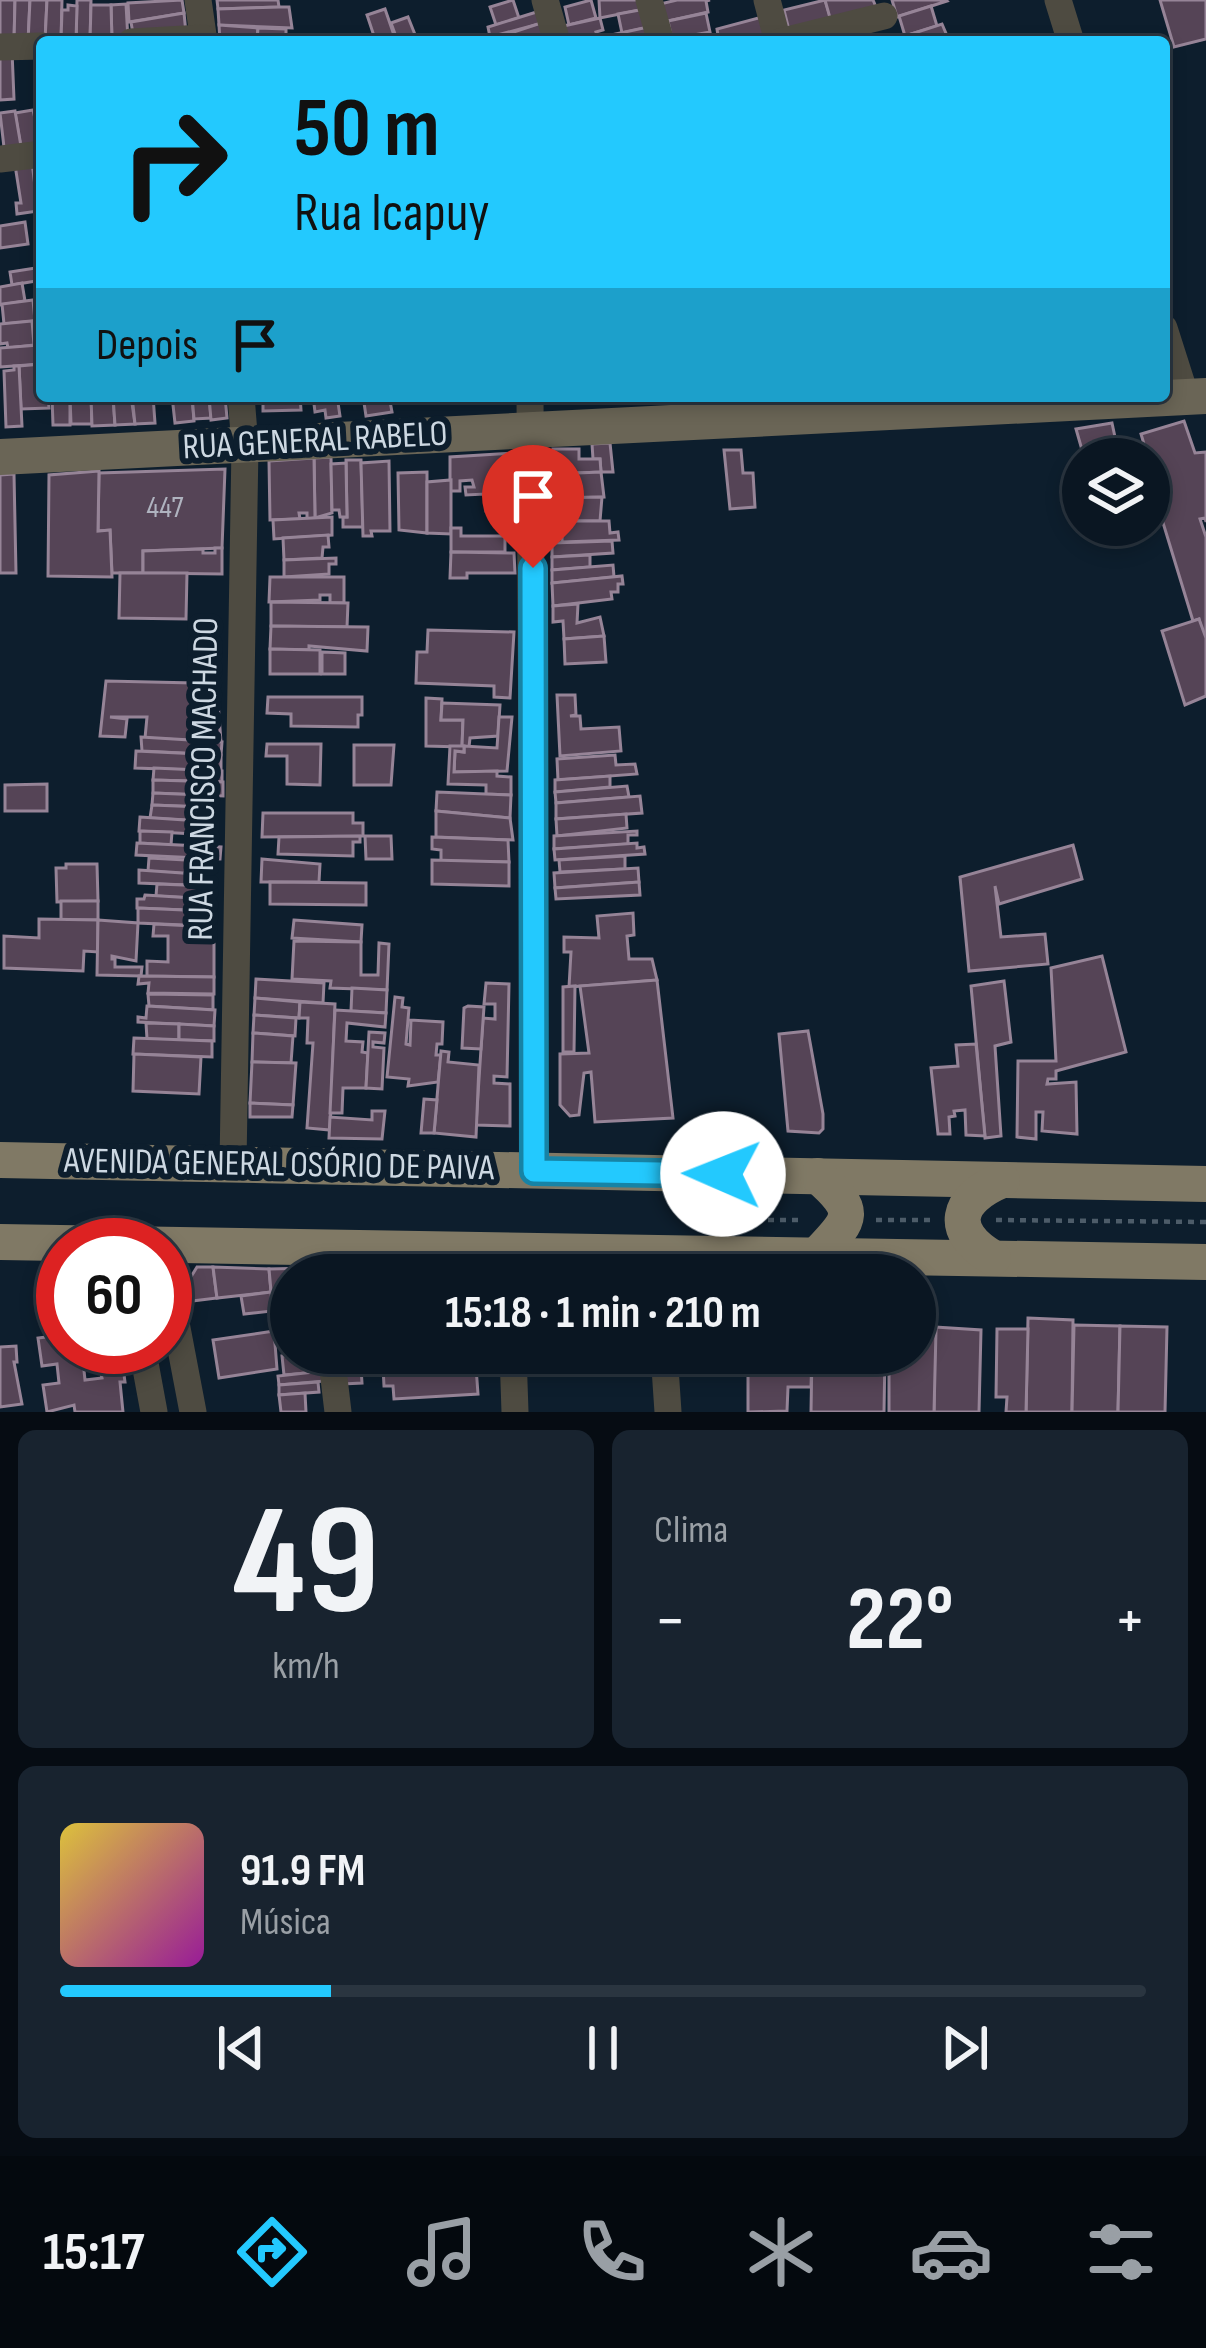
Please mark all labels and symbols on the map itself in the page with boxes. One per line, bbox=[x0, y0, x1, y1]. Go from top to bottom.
street label: RUA GENERAL RABELO bbox=[182, 413, 448, 469]
pin bbox=[482, 445, 584, 568]
house number: 447 bbox=[147, 490, 184, 526]
street label: RUA FRANCISCO MACHADO bbox=[180, 617, 228, 941]
position arrow bbox=[660, 1111, 786, 1237]
street label: AVENIDA GENERAL OSÓRIO DE PAIVA bbox=[63, 1140, 495, 1190]
speed limit sign: 60 bbox=[36, 1218, 192, 1374]

